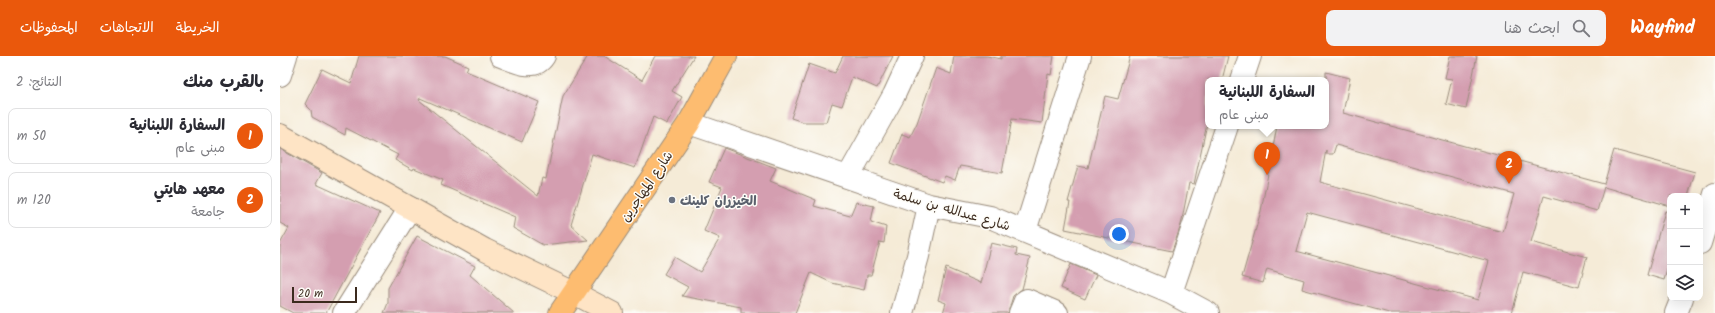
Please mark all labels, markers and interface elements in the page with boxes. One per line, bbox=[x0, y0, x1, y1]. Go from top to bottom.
search box bbox=[1326, 10, 1606, 46]
text: Wayfind bbox=[1630, 13, 1695, 43]
text: المحفوظات bbox=[20, 17, 78, 39]
text: الاتجاهات bbox=[100, 17, 154, 39]
text: الخريطة bbox=[176, 17, 219, 39]
text: ابحث هنا bbox=[1504, 17, 1560, 41]
icon: search bbox=[1570, 17, 1592, 39]
text: بالقرب منك bbox=[183, 69, 264, 96]
text: النتائج: 2 bbox=[16, 72, 62, 93]
popup bbox=[1205, 77, 1329, 129]
text: السفارة اللبنانية bbox=[1219, 81, 1315, 105]
text: مبنى عام bbox=[1219, 105, 1269, 126]
text: السفارة اللبنانية bbox=[129, 114, 225, 138]
text: 50 m bbox=[17, 126, 46, 147]
text: 1 bbox=[248, 126, 252, 147]
text: مبنى عام bbox=[175, 138, 225, 159]
pin: 1 bbox=[1254, 142, 1280, 175]
street label: شارع المهاجرين bbox=[616, 147, 679, 227]
pin: 2 bbox=[1496, 151, 1522, 184]
text: معهد هايتي bbox=[154, 178, 225, 202]
street label: شارع عبدالله بن سلمة bbox=[891, 184, 1013, 237]
text: 120 m bbox=[17, 190, 51, 211]
text: 2 bbox=[246, 190, 254, 211]
place label: الخيزران كلينك bbox=[680, 191, 757, 212]
map controls bbox=[1667, 193, 1703, 301]
button: + bbox=[1667, 193, 1703, 229]
marker: الخيزران كلينك bbox=[667, 195, 677, 205]
text: جامعة bbox=[191, 202, 225, 223]
your location bbox=[1109, 224, 1129, 244]
button: − bbox=[1667, 229, 1703, 265]
button: layers bbox=[1667, 265, 1703, 301]
scale bar bbox=[292, 285, 357, 304]
text: 20 m bbox=[298, 285, 323, 303]

